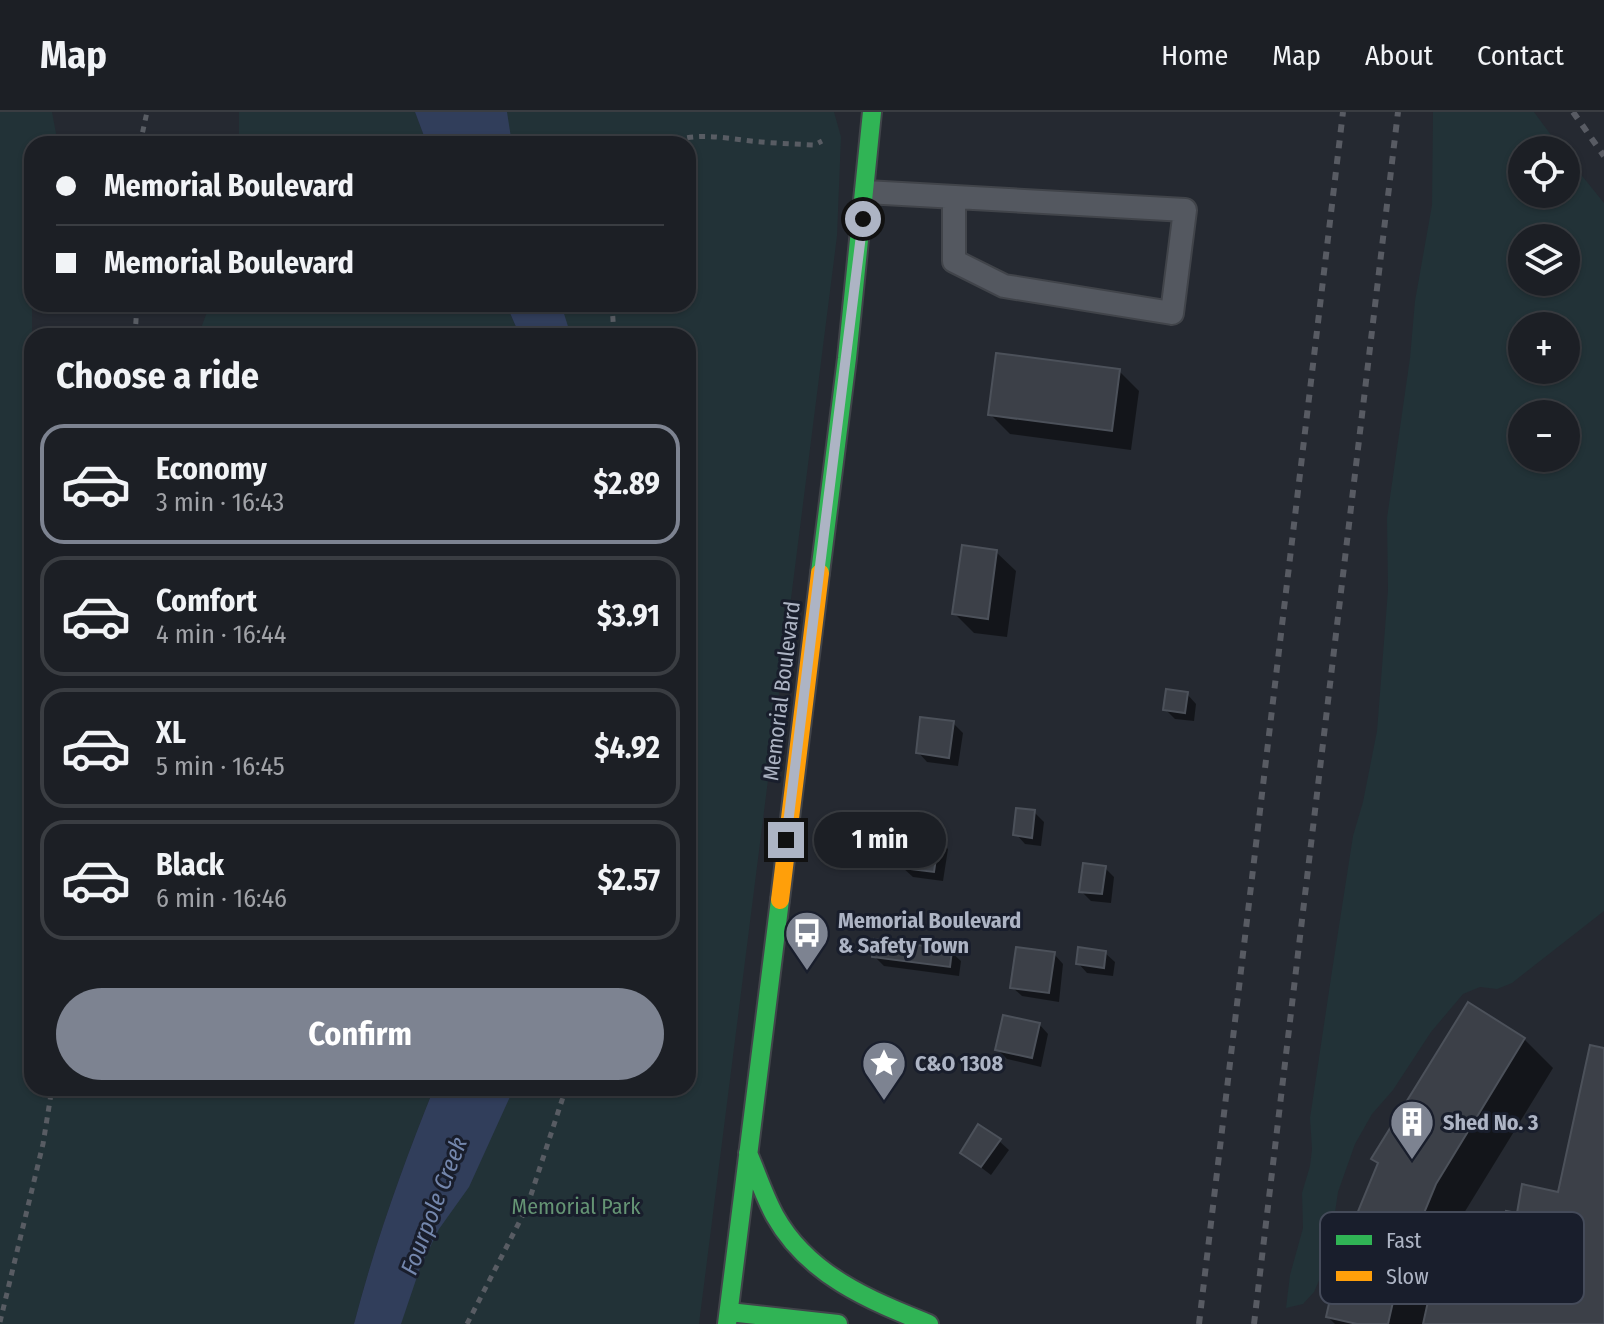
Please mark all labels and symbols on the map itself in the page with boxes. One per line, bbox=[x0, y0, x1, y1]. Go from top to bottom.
route start bbox=[845, 201, 881, 237]
street label: Memorial Boulevard bbox=[757, 600, 806, 782]
callout: 1 min bbox=[814, 812, 946, 868]
route end bbox=[768, 822, 804, 858]
place label: Memorial Boulevard & Safety Town bbox=[838, 907, 1021, 959]
bus stop icon: Memorial Boulevard & Safety Town bbox=[783, 909, 831, 972]
place icon: C&O 1308 bbox=[860, 1039, 908, 1102]
place label: C&O 1308 bbox=[915, 1050, 1004, 1077]
building icon: Shed No. 3 bbox=[1388, 1098, 1436, 1161]
place label: Shed No. 3 bbox=[1443, 1109, 1538, 1136]
water label: Fourpole Creek bbox=[395, 1133, 473, 1279]
park label: Memorial Park bbox=[512, 1193, 641, 1220]
legend bbox=[1320, 1212, 1584, 1304]
text: Fast bbox=[1386, 1227, 1422, 1254]
text: Slow bbox=[1386, 1263, 1429, 1290]

